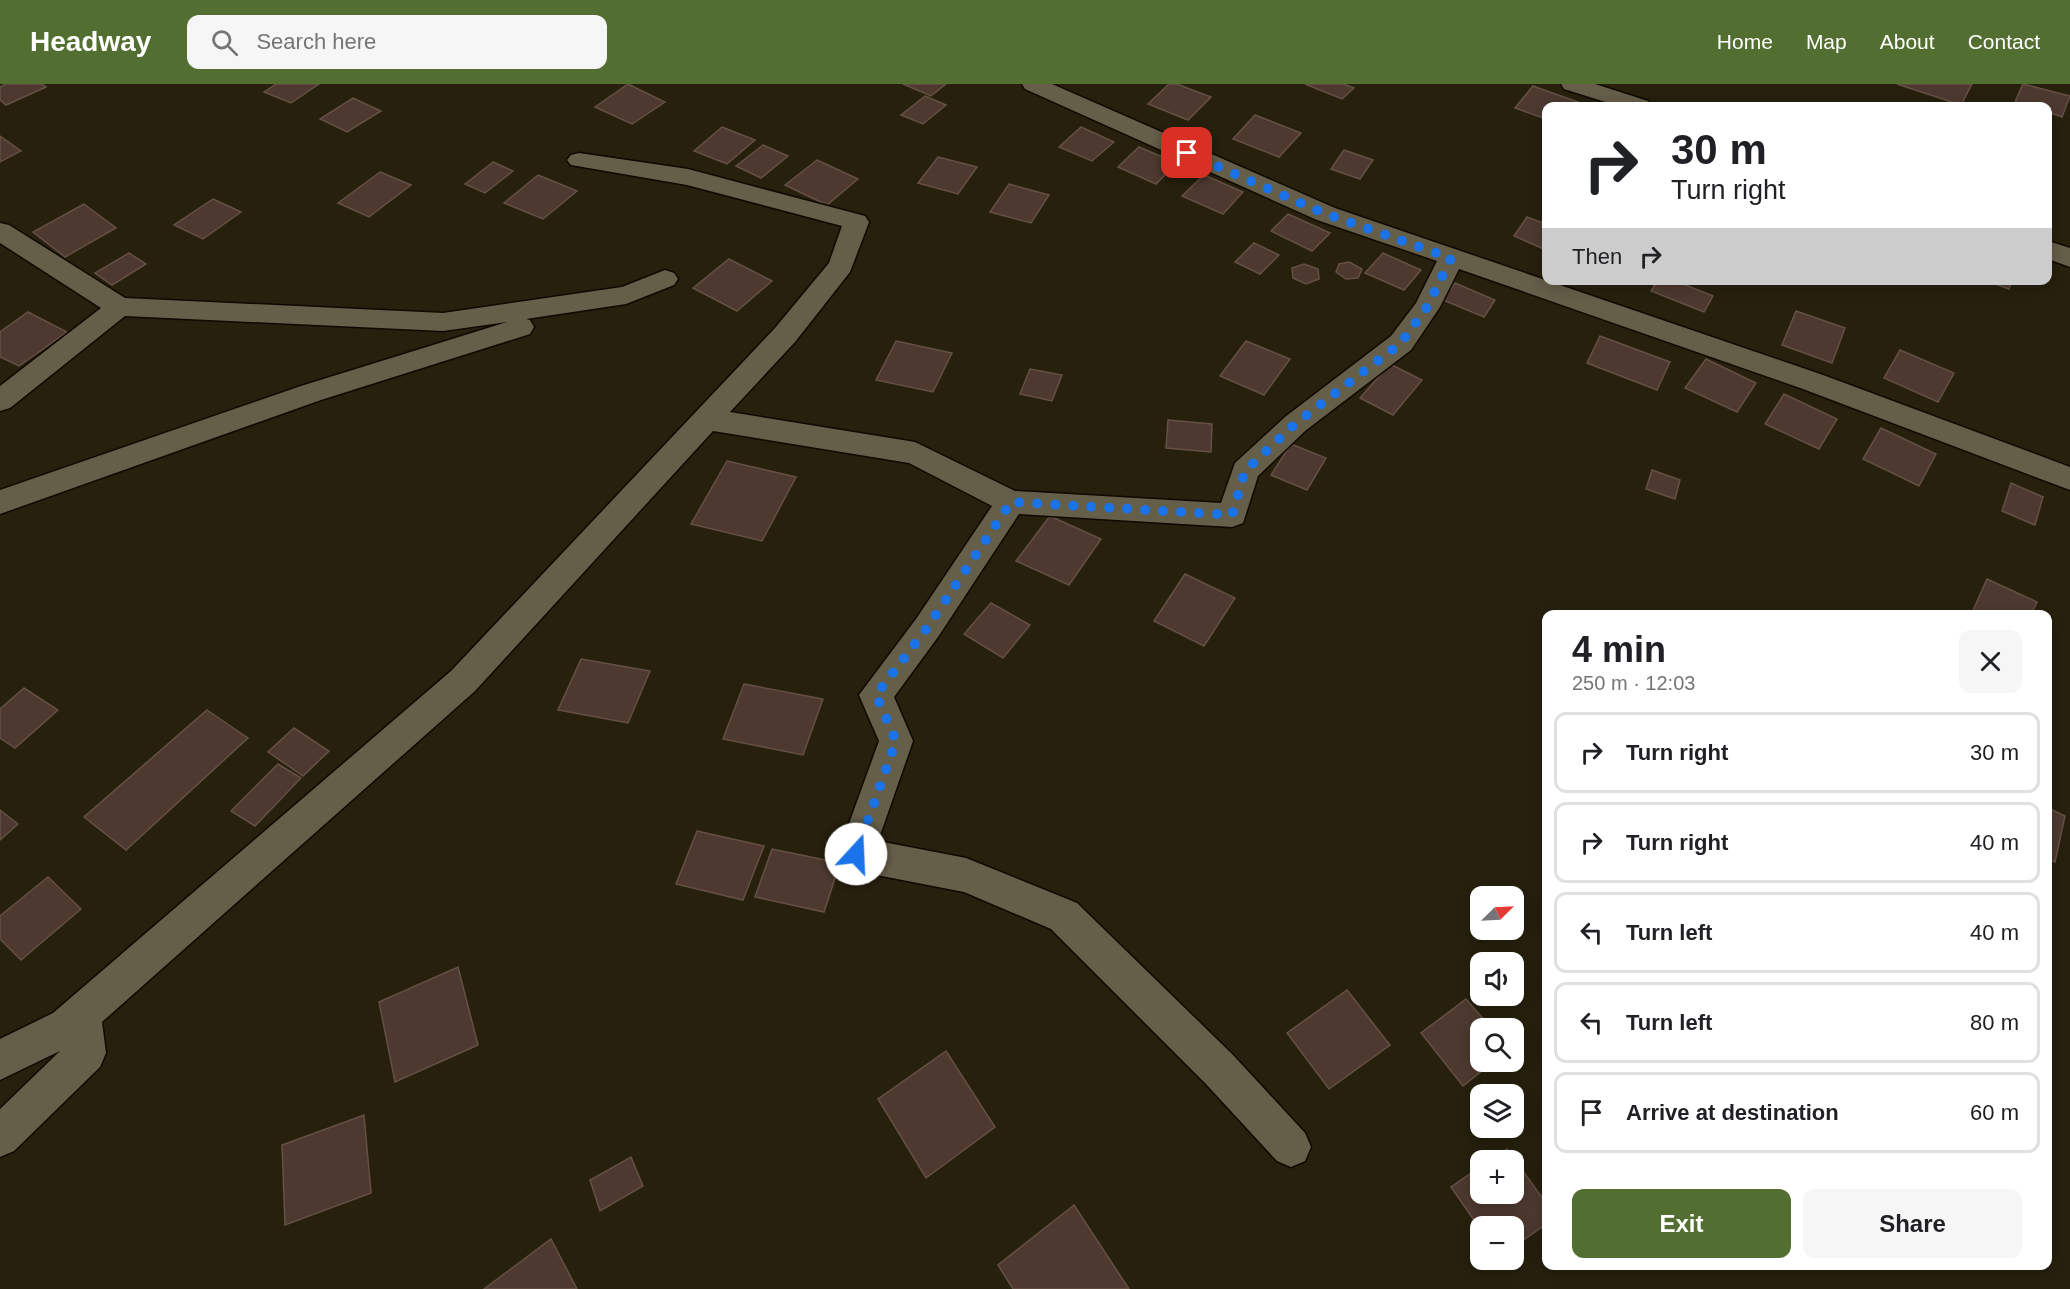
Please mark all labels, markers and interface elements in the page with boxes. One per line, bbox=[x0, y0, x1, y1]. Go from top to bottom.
search box bbox=[187, 15, 607, 69]
text: Headway bbox=[30, 26, 151, 57]
icon: search bbox=[208, 26, 241, 59]
text: Search here bbox=[256, 29, 376, 54]
text: Home bbox=[1717, 30, 1773, 53]
text: Map bbox=[1806, 30, 1847, 53]
text: About bbox=[1880, 30, 1935, 53]
text: Contact bbox=[1968, 30, 2040, 53]
icon: right bbox=[1572, 126, 1650, 204]
text: 30 m bbox=[1671, 126, 1767, 173]
pin bbox=[1161, 127, 1212, 178]
icon: arrive bbox=[1170, 136, 1203, 169]
text: Turn right bbox=[1671, 175, 1786, 205]
icon: right bbox=[1634, 240, 1667, 273]
text: Then bbox=[1572, 244, 1622, 269]
text: 4 min bbox=[1572, 629, 1666, 670]
button: close bbox=[1959, 630, 2022, 693]
text: 250 m · 12:03 bbox=[1572, 672, 1695, 694]
icon: right bbox=[1575, 736, 1608, 769]
text: Turn right bbox=[1626, 740, 1728, 765]
text: 30 m bbox=[1970, 740, 2019, 765]
position arrow bbox=[824, 822, 888, 886]
icon: right bbox=[1575, 826, 1608, 859]
text: Turn right bbox=[1626, 830, 1728, 855]
text: 40 m bbox=[1970, 830, 2019, 855]
north arrow bbox=[1470, 886, 1524, 940]
map controls bbox=[1470, 886, 1524, 1270]
icon: left bbox=[1575, 916, 1608, 949]
text: Turn left bbox=[1626, 920, 1712, 945]
text: 40 m bbox=[1970, 920, 2019, 945]
button: sound bbox=[1470, 952, 1524, 1006]
icon: left bbox=[1575, 1006, 1608, 1039]
text: Turn left bbox=[1626, 1010, 1712, 1035]
text: 80 m bbox=[1970, 1010, 2019, 1035]
button: search bbox=[1470, 1018, 1524, 1072]
button: layers bbox=[1470, 1084, 1524, 1138]
icon: arrive bbox=[1575, 1096, 1608, 1129]
text: Arrive at destination bbox=[1626, 1100, 1839, 1125]
text: 60 m bbox=[1970, 1100, 2019, 1125]
button: + bbox=[1470, 1150, 1524, 1204]
button: Exit bbox=[1572, 1189, 1791, 1258]
button: Share bbox=[1803, 1189, 2022, 1258]
button: − bbox=[1470, 1216, 1524, 1270]

